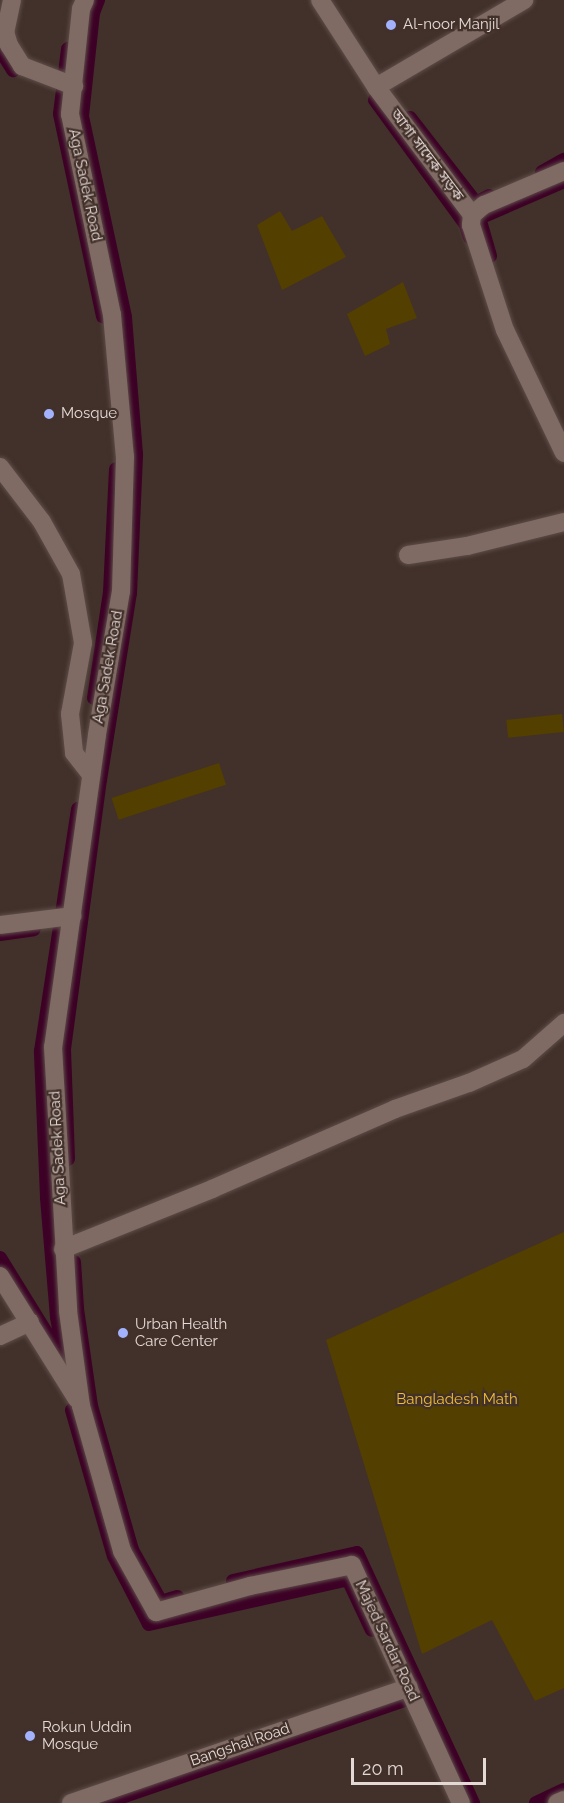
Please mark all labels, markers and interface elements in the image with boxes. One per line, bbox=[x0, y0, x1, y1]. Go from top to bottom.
place label: Al-noor Manjil bbox=[403, 16, 500, 34]
marker: Al-noor Manjil bbox=[384, 18, 398, 32]
street label: আগা সাদেক সড়ক bbox=[387, 106, 467, 204]
street label: Aga Sadek Road bbox=[64, 127, 106, 243]
place label: Mosque bbox=[61, 405, 117, 423]
marker: Mosque bbox=[42, 407, 56, 421]
street label: Aga Sadek Road bbox=[89, 609, 127, 725]
street label: Aga Sadek Road bbox=[46, 1090, 70, 1206]
place label: Urban Health Care Center bbox=[135, 1315, 227, 1350]
marker: Urban Health Care Center bbox=[116, 1326, 130, 1340]
park label: Bangladesh Math bbox=[396, 1391, 518, 1409]
street label: Majed Sardar Road bbox=[351, 1578, 423, 1704]
place label: Rokun Uddin Mosque bbox=[42, 1718, 132, 1753]
street label: Bangshal Road bbox=[188, 1720, 292, 1770]
marker: Rokun Uddin Mosque bbox=[23, 1729, 37, 1743]
scale bar bbox=[354, 1746, 489, 1784]
text: 20 m bbox=[362, 1758, 404, 1779]

